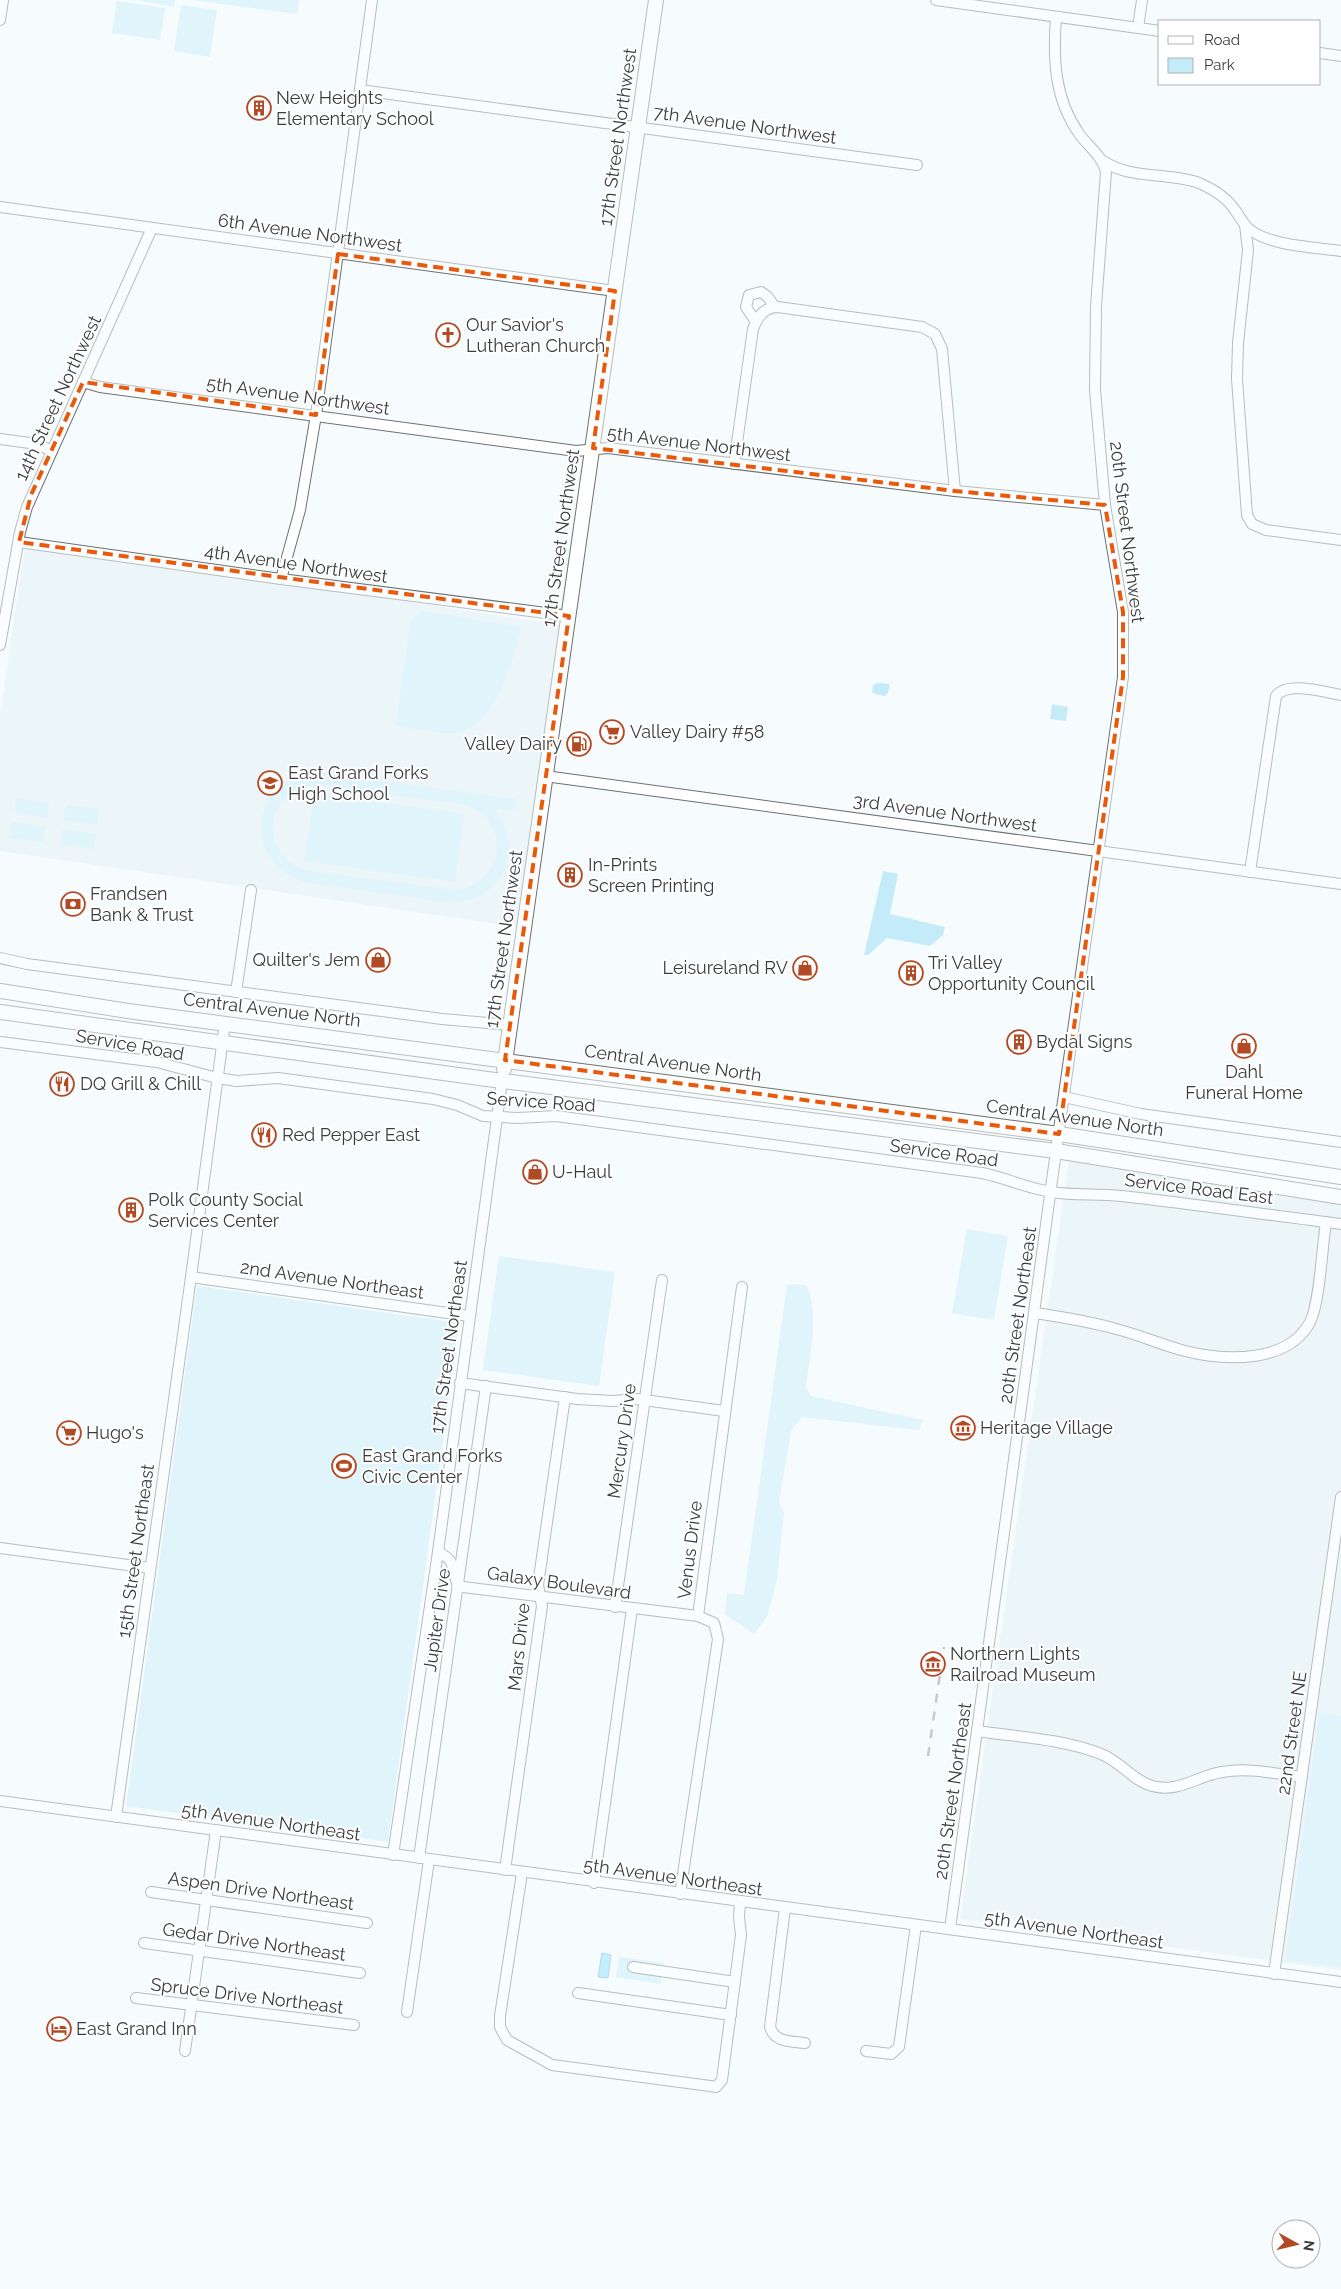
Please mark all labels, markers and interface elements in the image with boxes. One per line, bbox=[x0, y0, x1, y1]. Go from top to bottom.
legend bbox=[1158, 20, 1321, 85]
text: Road bbox=[1204, 31, 1240, 49]
street label: 17th Street Northwest bbox=[595, 47, 640, 227]
text: Park bbox=[1204, 56, 1235, 74]
place label: New Heights Elementary School bbox=[276, 87, 434, 129]
building icon: New Heights Elementary School bbox=[246, 95, 272, 121]
street label: 7th Avenue Northwest bbox=[652, 101, 838, 148]
street label: 6th Avenue Northwest bbox=[217, 209, 404, 256]
street label: 14th Street Northwest bbox=[10, 312, 105, 484]
place label: Our Savior's Lutheran Church bbox=[466, 314, 605, 356]
church icon: Our Savior's Lutheran Church bbox=[435, 322, 461, 348]
street label: 5th Avenue Northwest bbox=[205, 372, 391, 419]
street label: 5th Avenue Northwest bbox=[606, 422, 792, 465]
street label: 20th Street Northwest bbox=[1106, 440, 1149, 624]
street label: 17th Street Northwest bbox=[538, 448, 583, 628]
street label: 4th Avenue Northwest bbox=[203, 540, 389, 587]
supermarket icon: Valley Dairy #58 bbox=[599, 719, 625, 745]
place label: Valley Dairy #58 bbox=[630, 721, 765, 742]
fuel station icon: Valley Dairy bbox=[566, 731, 592, 757]
place label: Valley Dairy bbox=[464, 733, 562, 754]
place label: East Grand Forks High School bbox=[288, 762, 429, 804]
school or university icon: East Grand Forks High School bbox=[257, 770, 283, 796]
street label: 3rd Avenue Northwest bbox=[852, 789, 1038, 836]
street label: 17th Street Northwest bbox=[481, 849, 526, 1029]
place label: In-Prints Screen Printing bbox=[588, 854, 714, 896]
building icon: In-Prints Screen Printing bbox=[557, 862, 583, 888]
place label: Frandsen Bank & Trust bbox=[90, 883, 194, 925]
bank icon: Frandsen Bank & Trust bbox=[60, 891, 86, 917]
shop icon: Quilter's Jem bbox=[365, 947, 391, 973]
place label: Quilter's Jem bbox=[252, 949, 360, 970]
place label: Tri Valley Opportunity Council bbox=[928, 952, 1095, 994]
shop icon: Leisureland RV bbox=[792, 955, 818, 981]
place label: Leisureland RV bbox=[663, 957, 788, 978]
building icon: Tri Valley Opportunity Council bbox=[898, 960, 924, 986]
street label: Central Avenue North bbox=[182, 988, 362, 1031]
street label: Service Road bbox=[74, 1025, 186, 1064]
building icon: Bydal Signs bbox=[1006, 1029, 1032, 1055]
place label: Bydal Signs bbox=[1036, 1031, 1133, 1052]
shop icon: Dahl Funeral Home bbox=[1231, 1033, 1257, 1059]
street label: Central Avenue North bbox=[583, 1040, 763, 1085]
place label: Dahl Funeral Home bbox=[1185, 1061, 1303, 1103]
restaurant icon: DQ Grill & Chill bbox=[49, 1071, 75, 1097]
place label: DQ Grill & Chill bbox=[80, 1073, 201, 1094]
street label: Service Road bbox=[486, 1087, 596, 1116]
street label: Central Avenue North bbox=[985, 1095, 1165, 1140]
restaurant icon: Red Pepper East bbox=[251, 1122, 277, 1148]
place label: Red Pepper East bbox=[282, 1124, 420, 1145]
street label: Service Road bbox=[888, 1134, 1000, 1171]
shop icon: U-Haul bbox=[522, 1159, 548, 1185]
place label: U-Haul bbox=[552, 1161, 612, 1182]
street label: Service Road East bbox=[1124, 1169, 1275, 1208]
place label: Polk County Social Services Center bbox=[148, 1189, 303, 1231]
building icon: Polk County Social Services Center bbox=[118, 1197, 144, 1223]
street label: 20th Street Northeast bbox=[995, 1225, 1040, 1405]
street label: 2nd Avenue Northeast bbox=[239, 1256, 425, 1303]
street label: 17th Street Northeast bbox=[426, 1259, 471, 1435]
street label: Mercury Drive bbox=[603, 1382, 640, 1500]
museum icon: Heritage Village bbox=[950, 1415, 976, 1441]
place label: Heritage Village bbox=[980, 1417, 1113, 1438]
supermarket icon: Hugo's bbox=[56, 1420, 82, 1446]
place label: Hugo's bbox=[86, 1422, 144, 1443]
place label: East Grand Forks Civic Center bbox=[362, 1445, 503, 1487]
sports icon: East Grand Forks Civic Center bbox=[331, 1453, 357, 1479]
street label: 15th Street Northeast bbox=[113, 1463, 158, 1639]
street label: Venus Drive bbox=[673, 1499, 706, 1600]
street label: Galaxy Boulevard bbox=[486, 1562, 633, 1603]
street label: Jupiter Drive bbox=[419, 1566, 454, 1673]
street label: Mars Drive bbox=[503, 1602, 534, 1692]
place label: Northern Lights Railroad Museum bbox=[950, 1643, 1096, 1685]
museum icon: Northern Lights Railroad Museum bbox=[920, 1651, 946, 1677]
street label: 22nd Street NE bbox=[1272, 1670, 1311, 1796]
street label: 20th Street Northeast bbox=[930, 1701, 975, 1881]
street label: 5th Avenue Northeast bbox=[180, 1799, 362, 1844]
street label: 5th Avenue Northeast bbox=[582, 1854, 764, 1899]
street label: Aspen Drive Northeast bbox=[167, 1867, 355, 1914]
street label: 5th Avenue Northeast bbox=[983, 1907, 1165, 1952]
street label: Gedar Drive Northeast bbox=[161, 1918, 347, 1965]
street label: Spruce Drive Northeast bbox=[150, 1973, 345, 2018]
hotel icon: East Grand Inn bbox=[46, 2016, 72, 2042]
place label: East Grand Inn bbox=[76, 2018, 197, 2039]
north arrow bbox=[1271, 2219, 1321, 2269]
text: N bbox=[1300, 2239, 1318, 2252]

